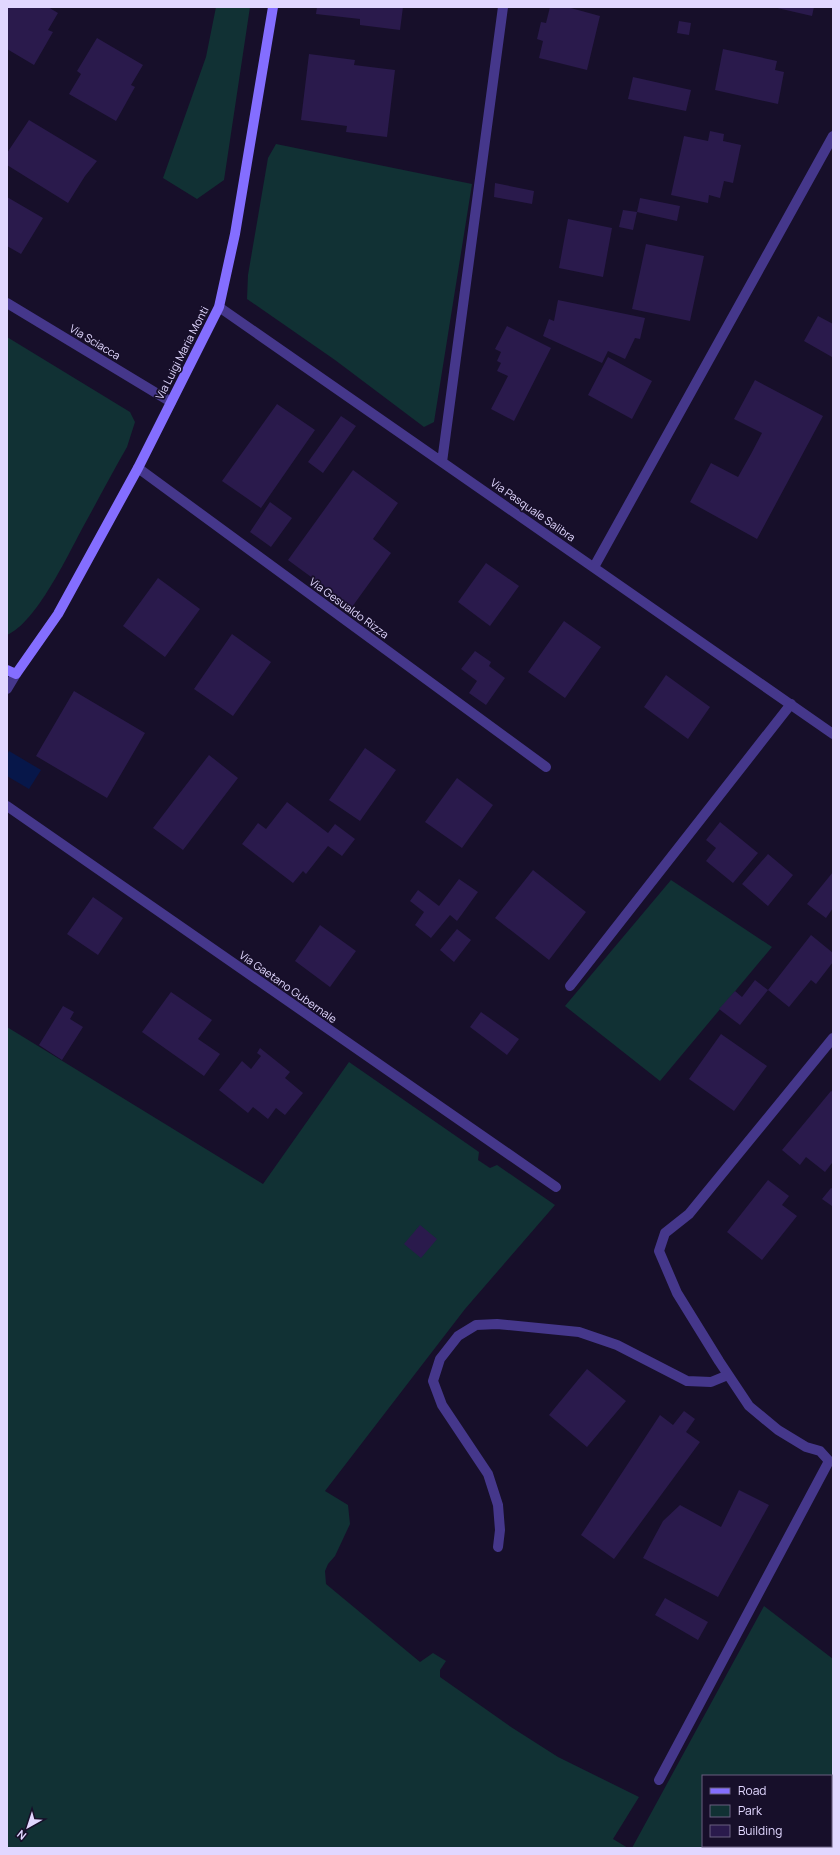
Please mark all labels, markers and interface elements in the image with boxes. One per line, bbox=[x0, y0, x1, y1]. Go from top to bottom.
street label: Via Luigi Maria Monti bbox=[152, 304, 212, 402]
street label: Via Sciacca bbox=[67, 321, 123, 363]
street label: Via Pasquale Salibra bbox=[488, 475, 579, 545]
street label: Via Gesualdo Rizza bbox=[307, 574, 392, 641]
street label: Via Gaetano Gubernale bbox=[236, 947, 341, 1026]
legend bbox=[702, 1775, 832, 1847]
text: Road bbox=[738, 1782, 766, 1799]
text: Park bbox=[738, 1802, 763, 1819]
north arrow bbox=[8, 1807, 48, 1847]
text: Building bbox=[738, 1822, 782, 1839]
text: N bbox=[14, 1827, 29, 1843]

